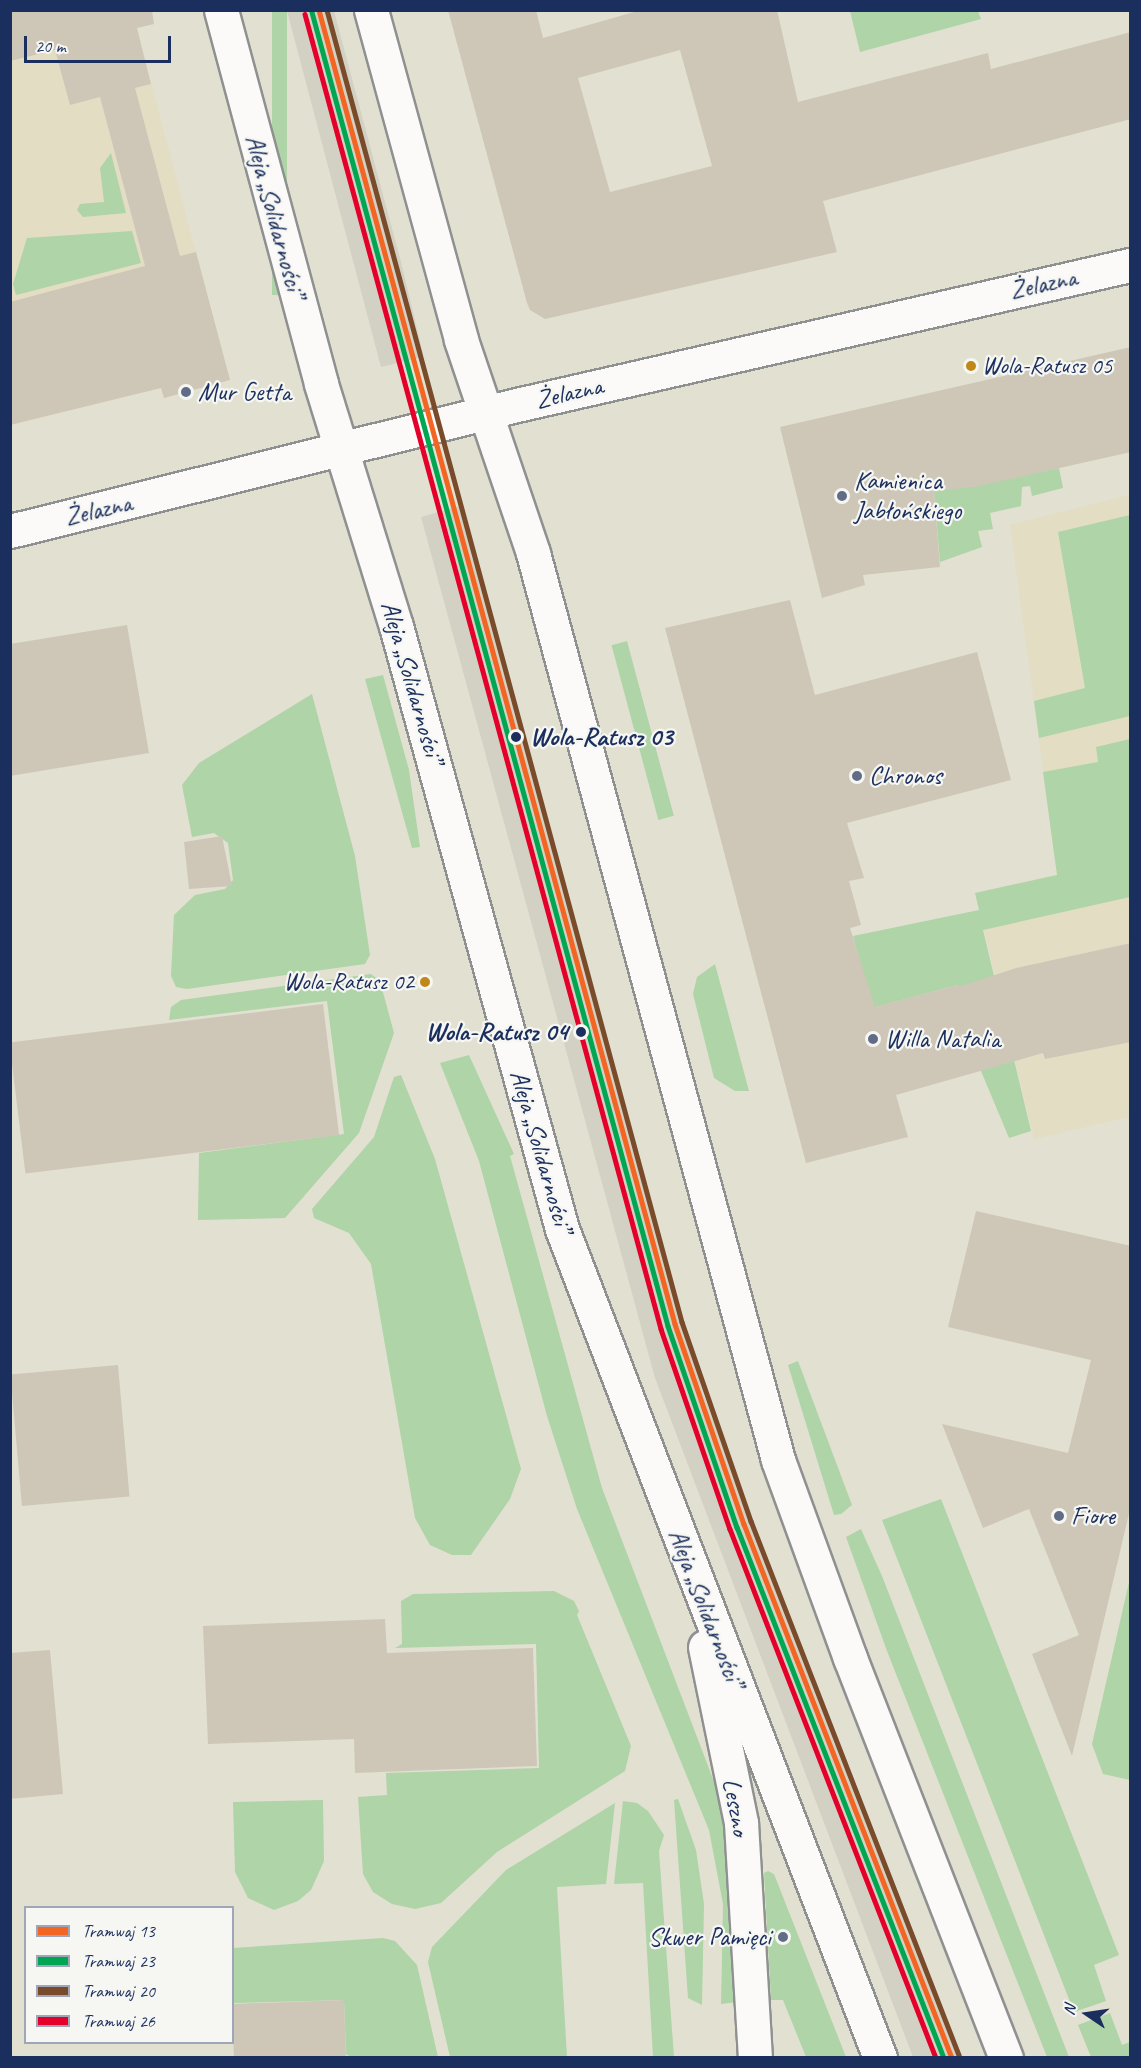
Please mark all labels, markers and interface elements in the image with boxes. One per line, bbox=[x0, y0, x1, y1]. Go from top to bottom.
scale bar bbox=[27, 24, 174, 62]
text: 20 m bbox=[35, 35, 66, 57]
street label: Aleja „Solidarności” bbox=[238, 131, 312, 301]
street label: Żelazna bbox=[1007, 261, 1079, 307]
place label: Wola-Ratusz 05 bbox=[982, 352, 1112, 380]
marker: Wola-Ratusz 05 bbox=[965, 360, 977, 372]
street label: Żelazna bbox=[533, 370, 605, 416]
place label: Mur Getta bbox=[198, 376, 290, 408]
marker: Mur Getta bbox=[179, 385, 193, 399]
place label: Kamienica Jabłońskiego bbox=[854, 465, 961, 526]
street label: Żelazna bbox=[61, 487, 135, 533]
marker: Kamienica Jabłońskiego bbox=[835, 489, 849, 503]
street label: Aleja „Solidarności” bbox=[374, 598, 450, 766]
place label: Wola-Ratusz 03 bbox=[530, 721, 673, 753]
marker: Wola-Ratusz 03 bbox=[507, 728, 525, 746]
place label: Chronos bbox=[869, 760, 942, 792]
marker: Chronos bbox=[850, 769, 864, 783]
place label: Wola-Ratusz 02 bbox=[284, 968, 414, 996]
marker: Wola-Ratusz 02 bbox=[419, 976, 431, 988]
place label: Wola-Ratusz 04 bbox=[425, 1016, 568, 1048]
marker: Wola-Ratusz 04 bbox=[572, 1023, 590, 1041]
place label: Willa Natalia bbox=[885, 1023, 1001, 1055]
marker: Willa Natalia bbox=[866, 1032, 880, 1046]
street label: Aleja „Solidarności” bbox=[503, 1067, 579, 1235]
place label: Fiore bbox=[1071, 1500, 1115, 1532]
marker: Fiore bbox=[1052, 1509, 1066, 1523]
street label: Aleja „Solidarności” bbox=[662, 1525, 750, 1691]
street label: Leszno bbox=[716, 1776, 756, 1838]
legend bbox=[24, 1906, 234, 2044]
text: Tramwaj 13 bbox=[82, 1920, 155, 1942]
place label: Skwer Pamięci bbox=[647, 1921, 771, 1953]
marker: Skwer Pamięci bbox=[776, 1930, 790, 1944]
text: Tramwaj 23 bbox=[82, 1950, 155, 1972]
text: Tramwaj 20 bbox=[82, 1980, 155, 2002]
north arrow bbox=[1057, 1984, 1117, 2044]
text: N bbox=[1059, 2003, 1080, 2017]
text: Tramwaj 26 bbox=[82, 2010, 155, 2032]

